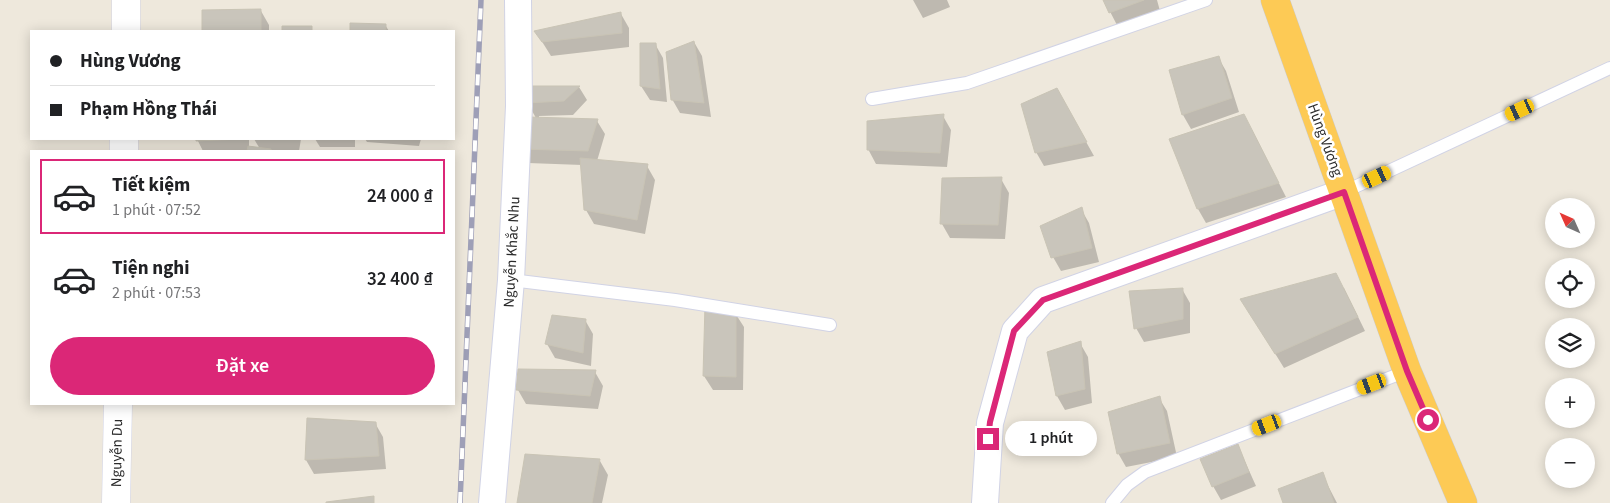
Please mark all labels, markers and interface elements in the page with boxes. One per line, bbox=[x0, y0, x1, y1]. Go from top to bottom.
text: Hùng Vương bbox=[80, 48, 181, 75]
text: Phạm Hồng Thái bbox=[80, 96, 217, 123]
car bbox=[1503, 97, 1536, 123]
street label: Hùng Vương bbox=[1302, 101, 1348, 180]
car bbox=[1360, 164, 1393, 190]
text: Tiết kiệm bbox=[112, 172, 190, 199]
icon: car bbox=[52, 174, 97, 219]
text: 24 000 ₫ bbox=[367, 183, 433, 210]
street label: Nguyễn Khắc Nhu bbox=[499, 196, 525, 308]
north arrow bbox=[1545, 198, 1595, 248]
map controls bbox=[1545, 198, 1595, 488]
text: 1 phút · 07:52 bbox=[112, 199, 201, 221]
text: Tiện nghi bbox=[112, 255, 189, 282]
icon: car bbox=[52, 257, 97, 302]
button: locate bbox=[1545, 258, 1595, 308]
text: 32 400 ₫ bbox=[367, 266, 433, 293]
text: 2 phút · 07:53 bbox=[112, 282, 201, 304]
button: layers bbox=[1545, 318, 1595, 368]
button: Đặt xe bbox=[50, 337, 435, 395]
car bbox=[1355, 372, 1388, 396]
button: + bbox=[1545, 378, 1595, 428]
route start bbox=[1417, 409, 1439, 431]
car bbox=[1250, 413, 1283, 437]
street label: Nguyễn Du bbox=[106, 419, 128, 487]
callout: 1 phút bbox=[1006, 422, 1098, 456]
text: 1 phút bbox=[1029, 427, 1073, 449]
route end bbox=[977, 428, 999, 450]
button: − bbox=[1545, 438, 1595, 488]

